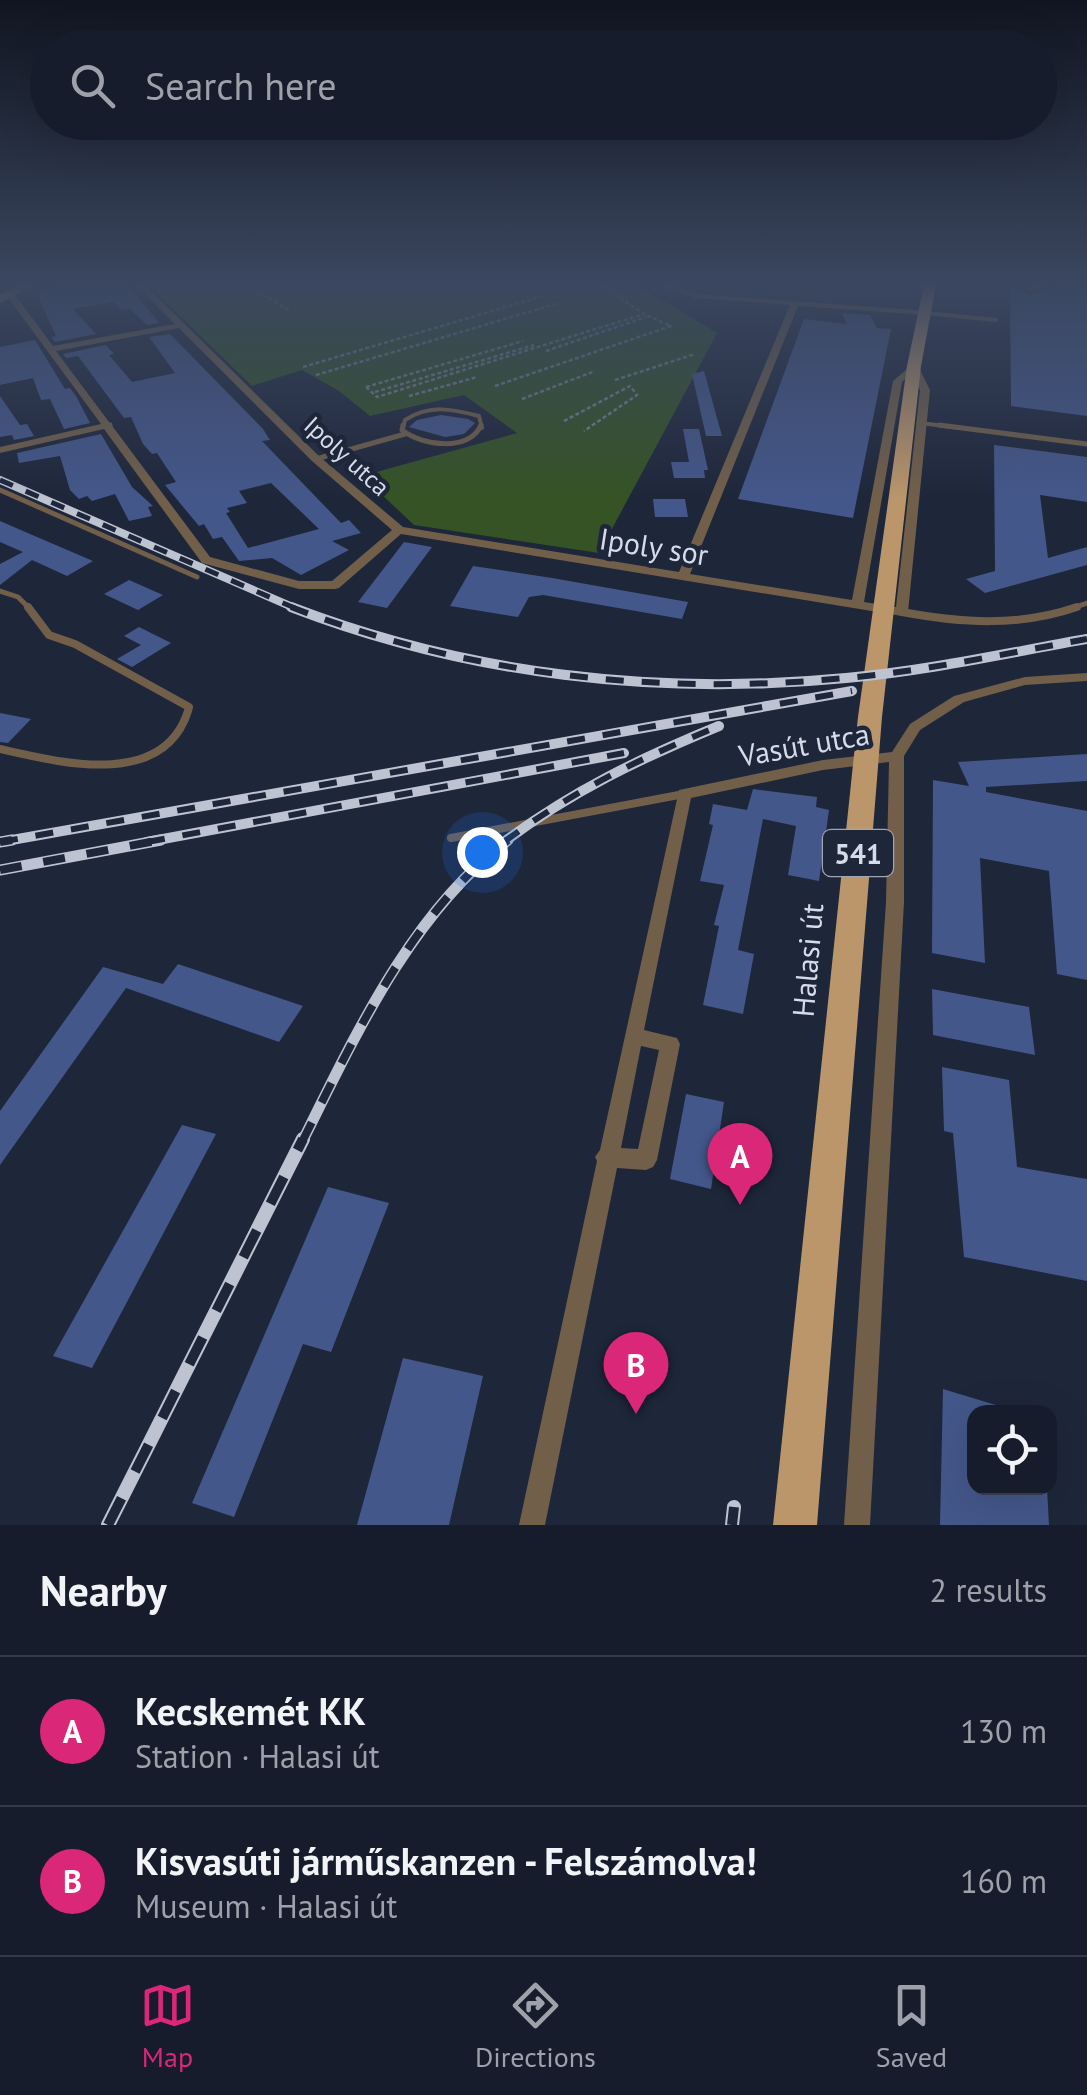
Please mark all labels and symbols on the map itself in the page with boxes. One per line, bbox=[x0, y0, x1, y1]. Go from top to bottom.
street label: Ipoly utca bbox=[298, 409, 396, 503]
street label: Ipoly sor bbox=[597, 518, 711, 574]
street label: Vasút utca bbox=[735, 713, 872, 775]
your location bbox=[457, 827, 508, 878]
road number: 541 bbox=[823, 830, 893, 876]
street label: Halasi út bbox=[783, 902, 831, 1018]
pin: A bbox=[708, 1122, 772, 1205]
pin: B bbox=[604, 1332, 668, 1414]

